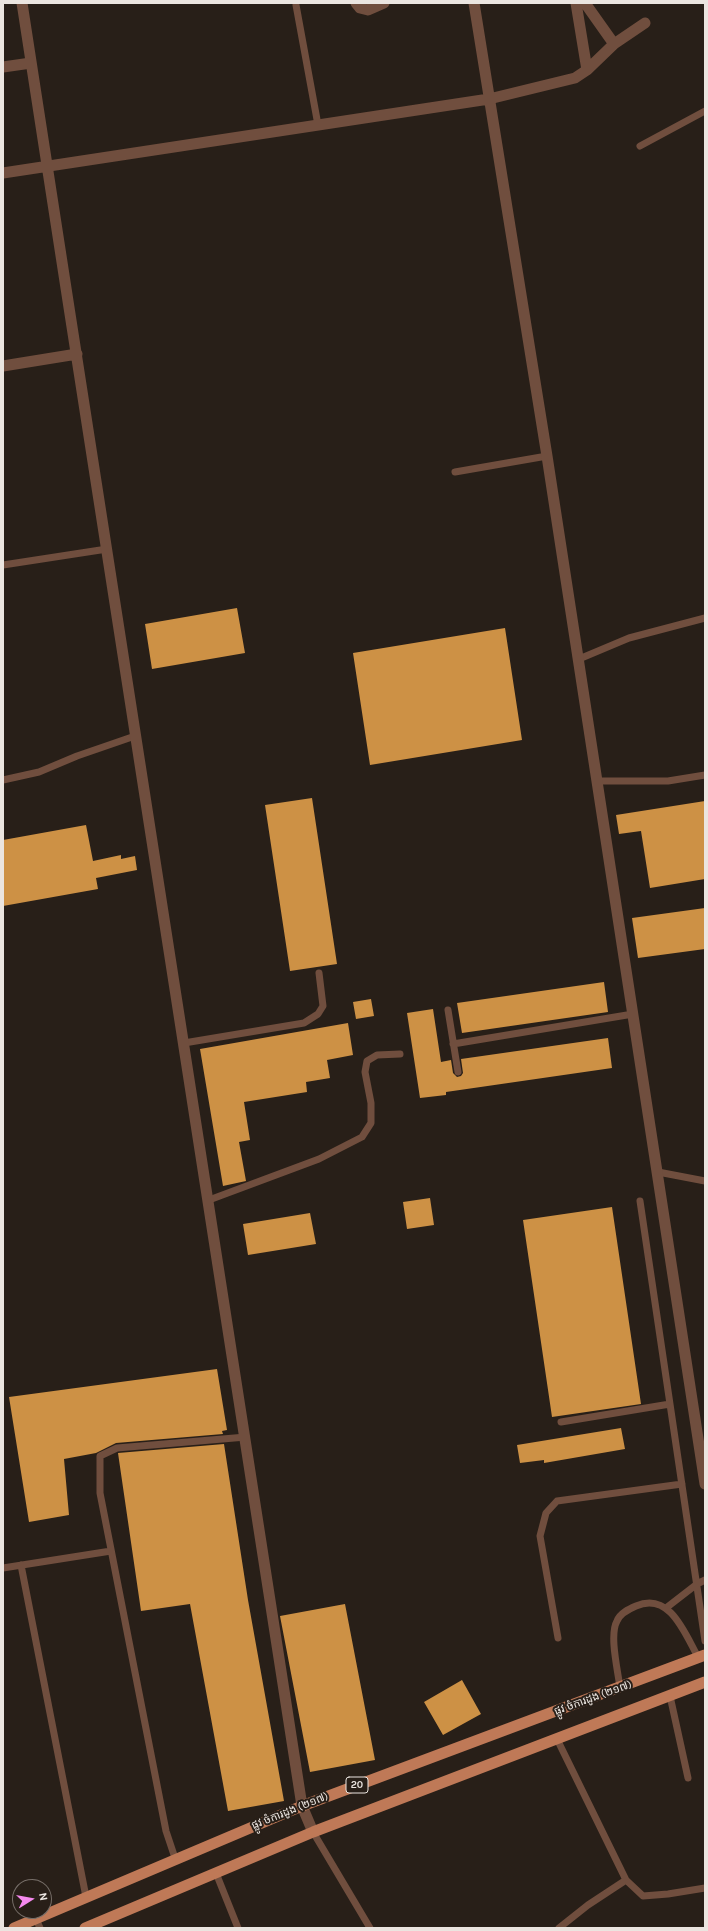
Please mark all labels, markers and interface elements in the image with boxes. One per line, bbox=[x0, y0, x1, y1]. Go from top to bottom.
street label: ផ្លូវ ចំការដូង (២១៧) bbox=[552, 1678, 634, 1718]
road number: 20 bbox=[346, 1777, 368, 1793]
street label: ផ្លូវ ចំការដូង (២១៧) bbox=[250, 1790, 330, 1832]
north arrow bbox=[12, 1879, 52, 1919]
text: N bbox=[36, 1892, 50, 1902]

